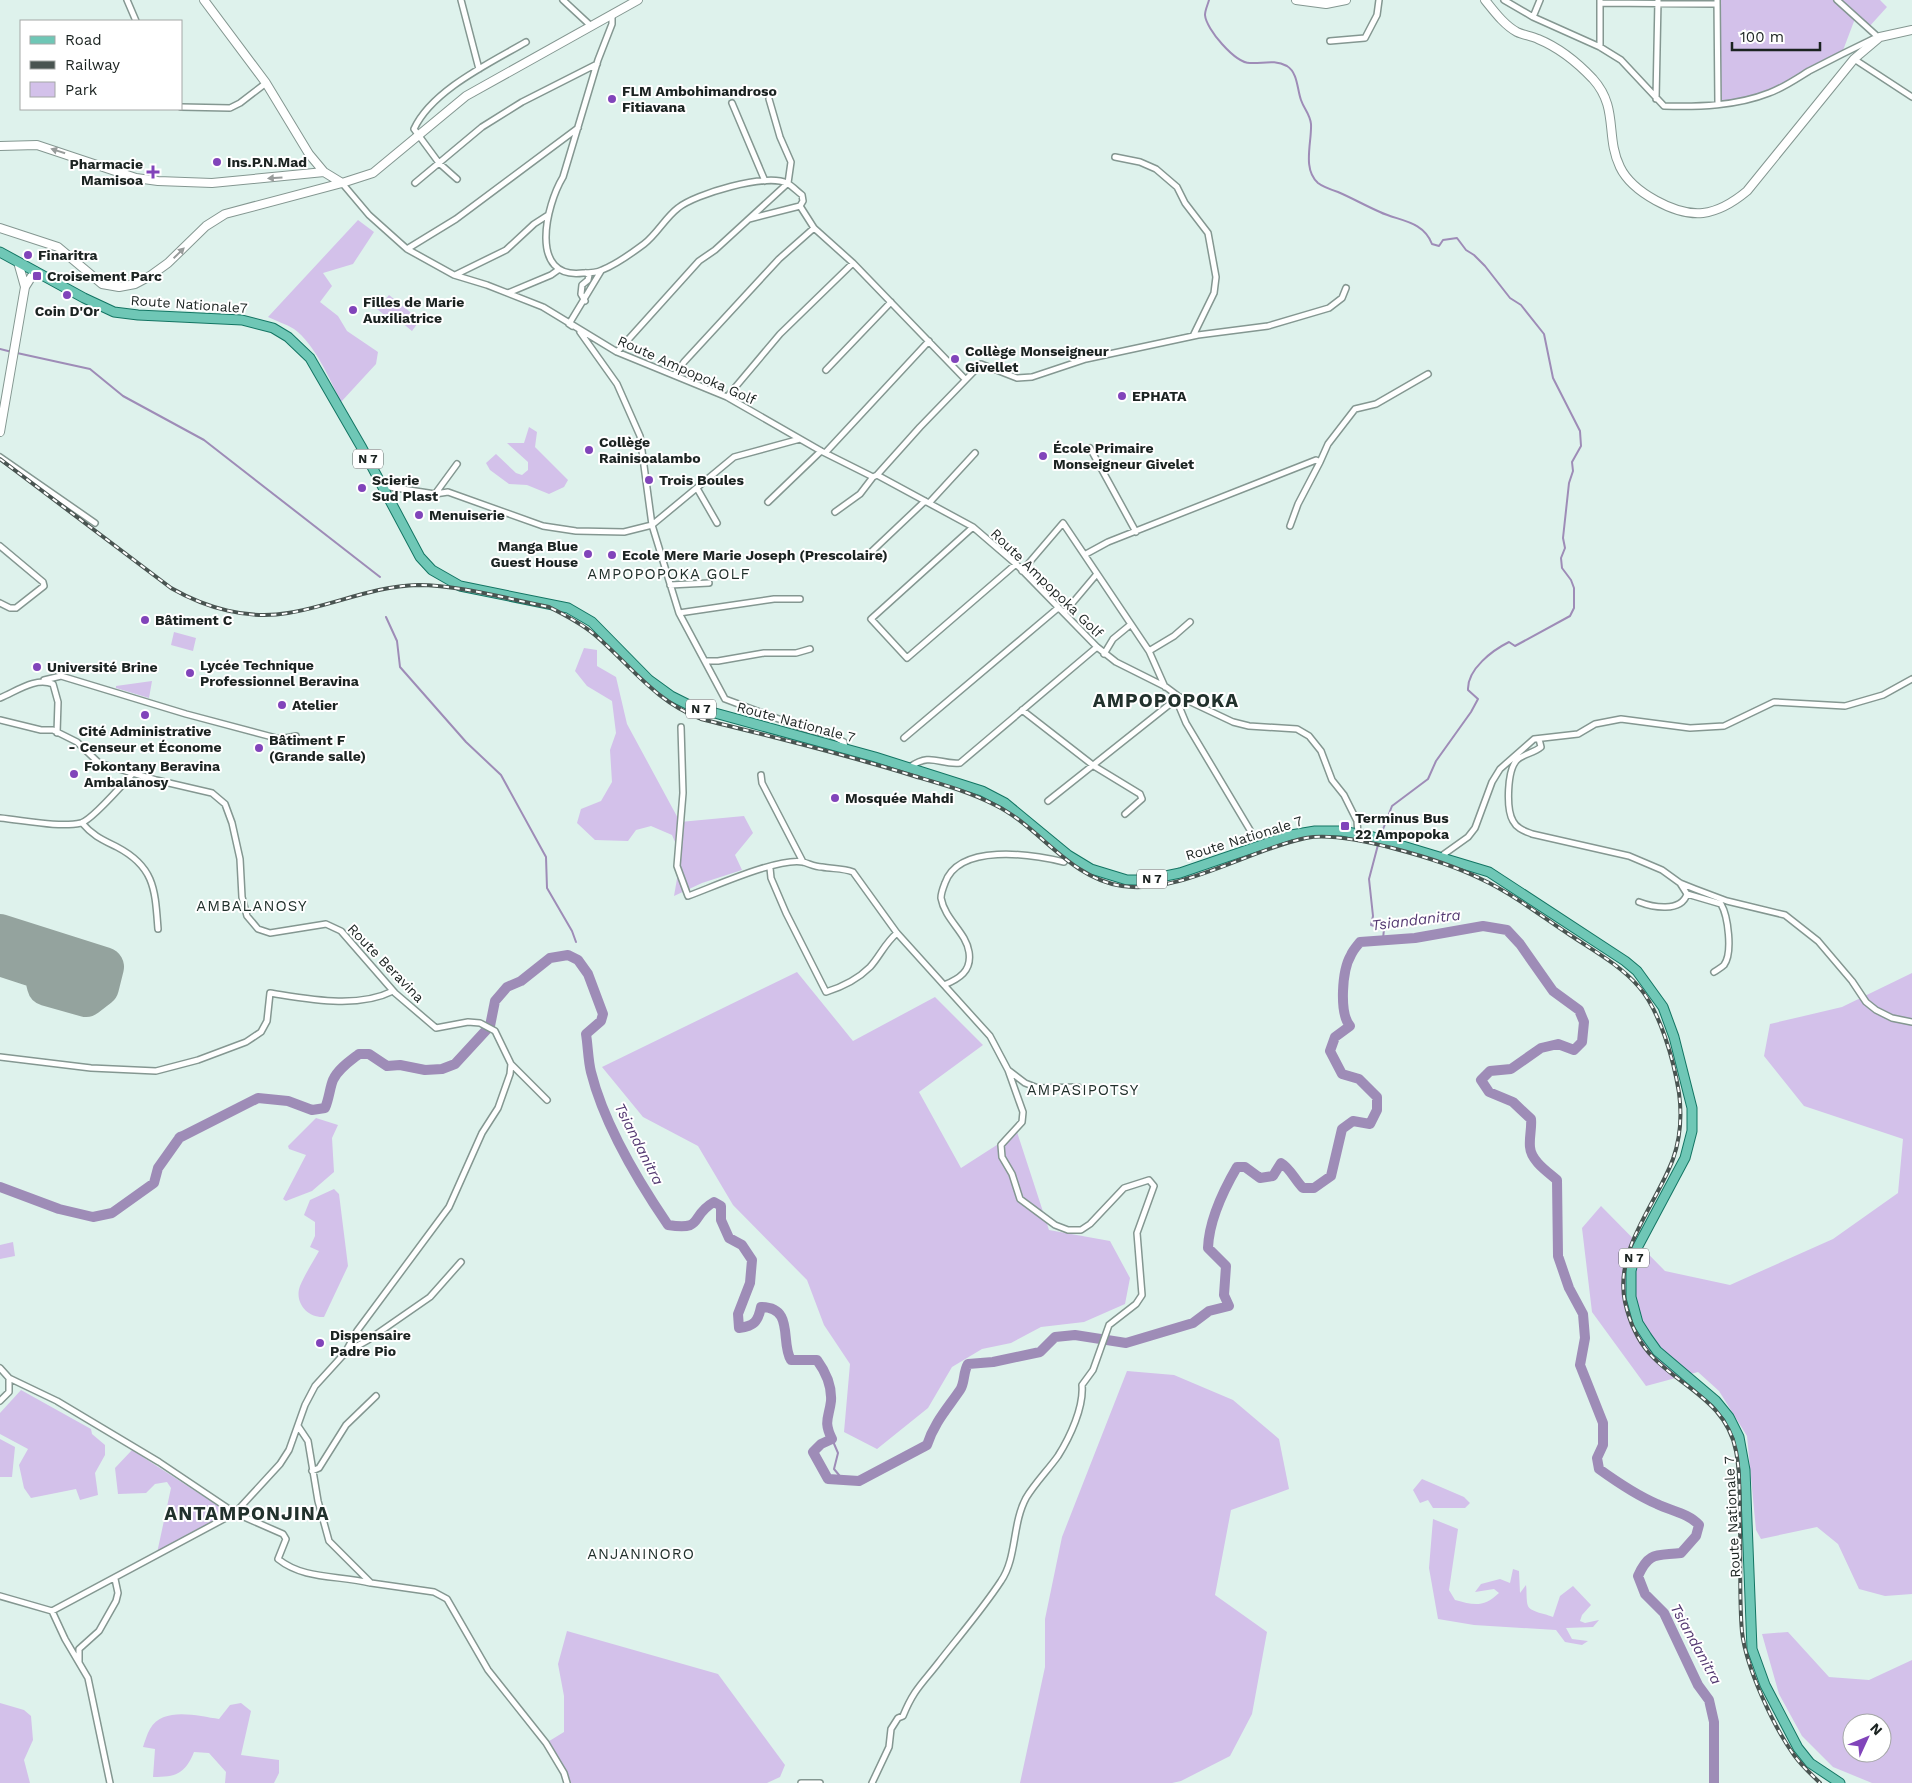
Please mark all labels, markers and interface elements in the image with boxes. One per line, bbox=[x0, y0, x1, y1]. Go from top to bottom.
legend bbox=[20, 20, 182, 110]
scale bar bbox=[1732, 20, 1820, 52]
text: 100 m bbox=[1740, 28, 1784, 46]
text: Road bbox=[65, 31, 102, 49]
text: Railway bbox=[65, 56, 120, 74]
text: Park bbox=[65, 81, 98, 99]
place label: FLM Ambohimandroso Fitiavana bbox=[622, 83, 777, 115]
marker: FLM Ambohimandroso Fitiavana bbox=[606, 93, 618, 105]
one-way arrow bbox=[50, 147, 65, 155]
place label: Ins.P.N.Mad bbox=[227, 154, 307, 170]
place label: Pharmacie Mamisoa bbox=[69, 156, 144, 188]
marker: Ins.P.N.Mad bbox=[211, 156, 223, 168]
marker: Pharmacie Mamisoa bbox=[147, 166, 159, 178]
one-way arrow bbox=[267, 174, 283, 182]
place label: Finaritra bbox=[38, 247, 99, 263]
one-way arrow bbox=[173, 247, 185, 259]
marker: Finaritra bbox=[22, 249, 34, 261]
place label: Croisement Parc bbox=[47, 268, 162, 284]
marker: Croisement Parc bbox=[31, 270, 43, 282]
marker: Coin D'Or bbox=[61, 289, 73, 301]
street label: Route Nationale7 bbox=[130, 292, 248, 316]
place label: Filles de Marie Auxiliatrice bbox=[363, 294, 464, 326]
place label: Coin D'Or bbox=[35, 303, 99, 319]
marker: Filles de Marie Auxiliatrice bbox=[347, 304, 359, 316]
street label: Route Ampopoka Golf bbox=[615, 332, 759, 408]
place label: Collège Monseigneur Givellet bbox=[965, 343, 1109, 375]
marker: Collège Monseigneur Givellet bbox=[949, 353, 961, 365]
place label: EPHATA bbox=[1132, 388, 1187, 404]
marker: EPHATA bbox=[1116, 390, 1128, 402]
place label: Collège Rainisoalambo bbox=[599, 434, 701, 466]
place label: École Primaire Monseigneur Givelet bbox=[1053, 440, 1194, 472]
marker: Collège Rainisoalambo bbox=[583, 444, 595, 456]
road number: N 7 bbox=[353, 449, 383, 468]
marker: École Primaire Monseigneur Givelet bbox=[1037, 450, 1049, 462]
place label: Scierie Sud Plast bbox=[372, 472, 438, 504]
place label: Trois Boules bbox=[659, 472, 744, 488]
marker: Trois Boules bbox=[643, 474, 655, 486]
marker: Scierie Sud Plast bbox=[356, 482, 368, 494]
place label: Menuiserie bbox=[429, 507, 505, 523]
marker: Menuiserie bbox=[413, 509, 425, 521]
street label: Route Ampopoka Golf bbox=[988, 525, 1107, 641]
place label: Manga Blue Guest House bbox=[491, 538, 578, 570]
place label: Ecole Mere Marie Joseph (Prescolaire) bbox=[622, 547, 888, 563]
marker: Manga Blue Guest House bbox=[582, 548, 594, 560]
marker: Ecole Mere Marie Joseph (Prescolaire) bbox=[606, 549, 618, 561]
district label: AMPOPOPOKA GOLF bbox=[587, 565, 751, 583]
place label: Bâtiment C bbox=[155, 612, 233, 628]
marker: Bâtiment C bbox=[139, 614, 151, 626]
place label: Lycée Technique Professionnel Beravina bbox=[200, 657, 360, 689]
place label: Université Brine bbox=[47, 659, 158, 675]
marker: Université Brine bbox=[31, 661, 43, 673]
marker: Lycée Technique Professionnel Beravina bbox=[184, 667, 196, 679]
district label: AMPOPOPOKA bbox=[1093, 689, 1239, 712]
place label: Atelier bbox=[292, 697, 338, 713]
marker: Atelier bbox=[276, 699, 288, 711]
street label: Route Nationale 7 bbox=[735, 699, 857, 746]
road number: N 7 bbox=[686, 700, 716, 719]
marker: Cité Administrative - Censeur et Économe bbox=[139, 709, 151, 721]
place label: Cité Administrative - Censeur et Économe bbox=[68, 723, 222, 755]
place label: Bâtiment F (Grande salle) bbox=[269, 732, 366, 764]
marker: Bâtiment F (Grande salle) bbox=[253, 742, 265, 754]
place label: Fokontany Beravina Ambalanosy bbox=[84, 758, 221, 790]
marker: Fokontany Beravina Ambalanosy bbox=[68, 768, 80, 780]
place label: Mosquée Mahdi bbox=[845, 790, 954, 806]
marker: Mosquée Mahdi bbox=[829, 792, 841, 804]
place label: Terminus Bus 22 Ampopoka bbox=[1355, 810, 1450, 842]
street label: Route Nationale 7 bbox=[1183, 813, 1305, 863]
marker: Terminus Bus 22 Ampopoka bbox=[1339, 820, 1351, 832]
road number: N 7 bbox=[1137, 870, 1167, 889]
district label: AMBALANOSY bbox=[196, 897, 308, 915]
water label: Tsiandanitra bbox=[1370, 906, 1462, 934]
street label: Route Beravina bbox=[345, 920, 428, 1006]
district label: AMPASIPOTSY bbox=[1027, 1081, 1139, 1099]
water label: Tsiandanitra bbox=[611, 1100, 667, 1188]
road number: N 7 bbox=[1619, 1248, 1649, 1268]
place label: Dispensaire Padre Pio bbox=[330, 1327, 411, 1359]
marker: Dispensaire Padre Pio bbox=[314, 1337, 326, 1349]
street label: Route Nationale 7 bbox=[1721, 1456, 1743, 1578]
district label: ANTAMPONJINA bbox=[164, 1502, 330, 1525]
district label: ANJANINORO bbox=[587, 1545, 695, 1563]
water label: Tsiandanitra bbox=[1666, 1600, 1726, 1688]
north arrow bbox=[1842, 1713, 1892, 1763]
text: N bbox=[1867, 1720, 1886, 1738]

